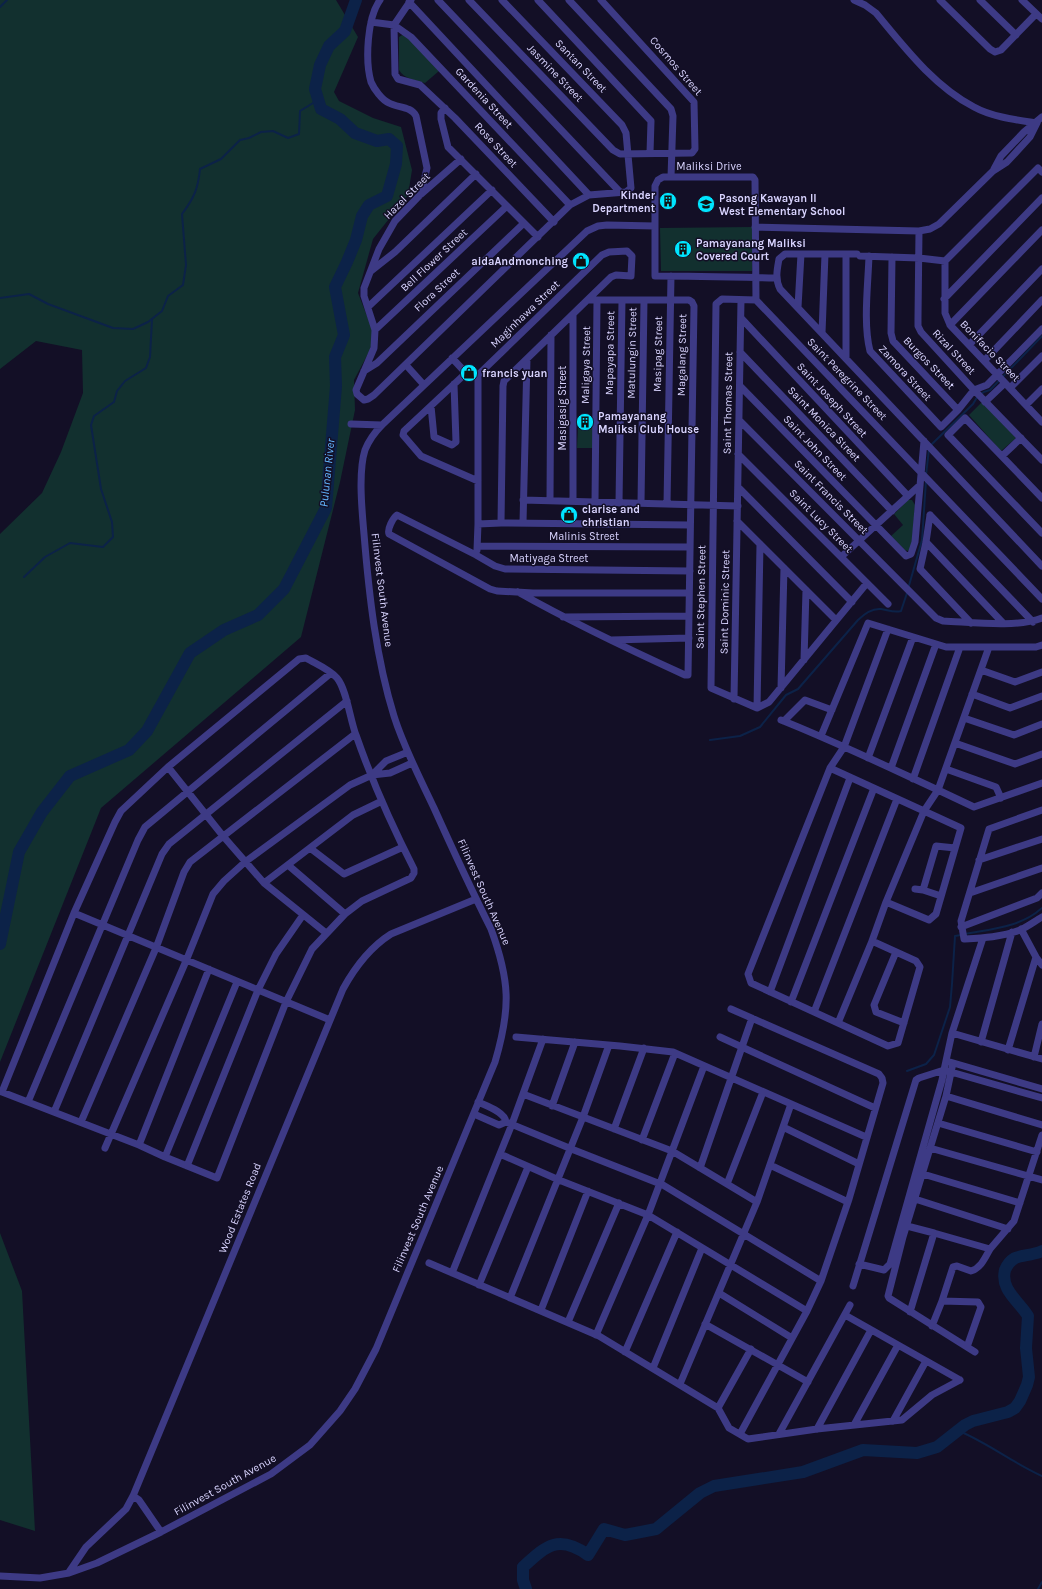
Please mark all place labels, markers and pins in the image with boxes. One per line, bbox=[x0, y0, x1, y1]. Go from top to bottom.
place label: Kinder Department bbox=[592, 189, 656, 215]
building icon: Kinder Department bbox=[658, 191, 678, 211]
place label: Pasong Kawayan II West Elementary School bbox=[719, 192, 845, 218]
school or university icon: Pasong Kawayan II West Elementary School bbox=[696, 194, 716, 214]
place label: Pamayanang Maliksi Covered Court bbox=[696, 237, 806, 263]
building icon: Pamayanang Maliksi Covered Court bbox=[673, 239, 693, 259]
shop icon: aidaAndmonching bbox=[571, 251, 591, 271]
place label: aidaAndmonching bbox=[471, 255, 569, 268]
shop icon: francis yuan bbox=[459, 363, 479, 383]
place label: francis yuan bbox=[482, 367, 547, 380]
place label: Pamayanang Maliksi Club House bbox=[598, 410, 699, 436]
building icon: Pamayanang Maliksi Club House bbox=[575, 412, 595, 432]
place label: clarise and christian bbox=[582, 503, 640, 529]
shop icon: clarise and christian bbox=[559, 505, 579, 525]

